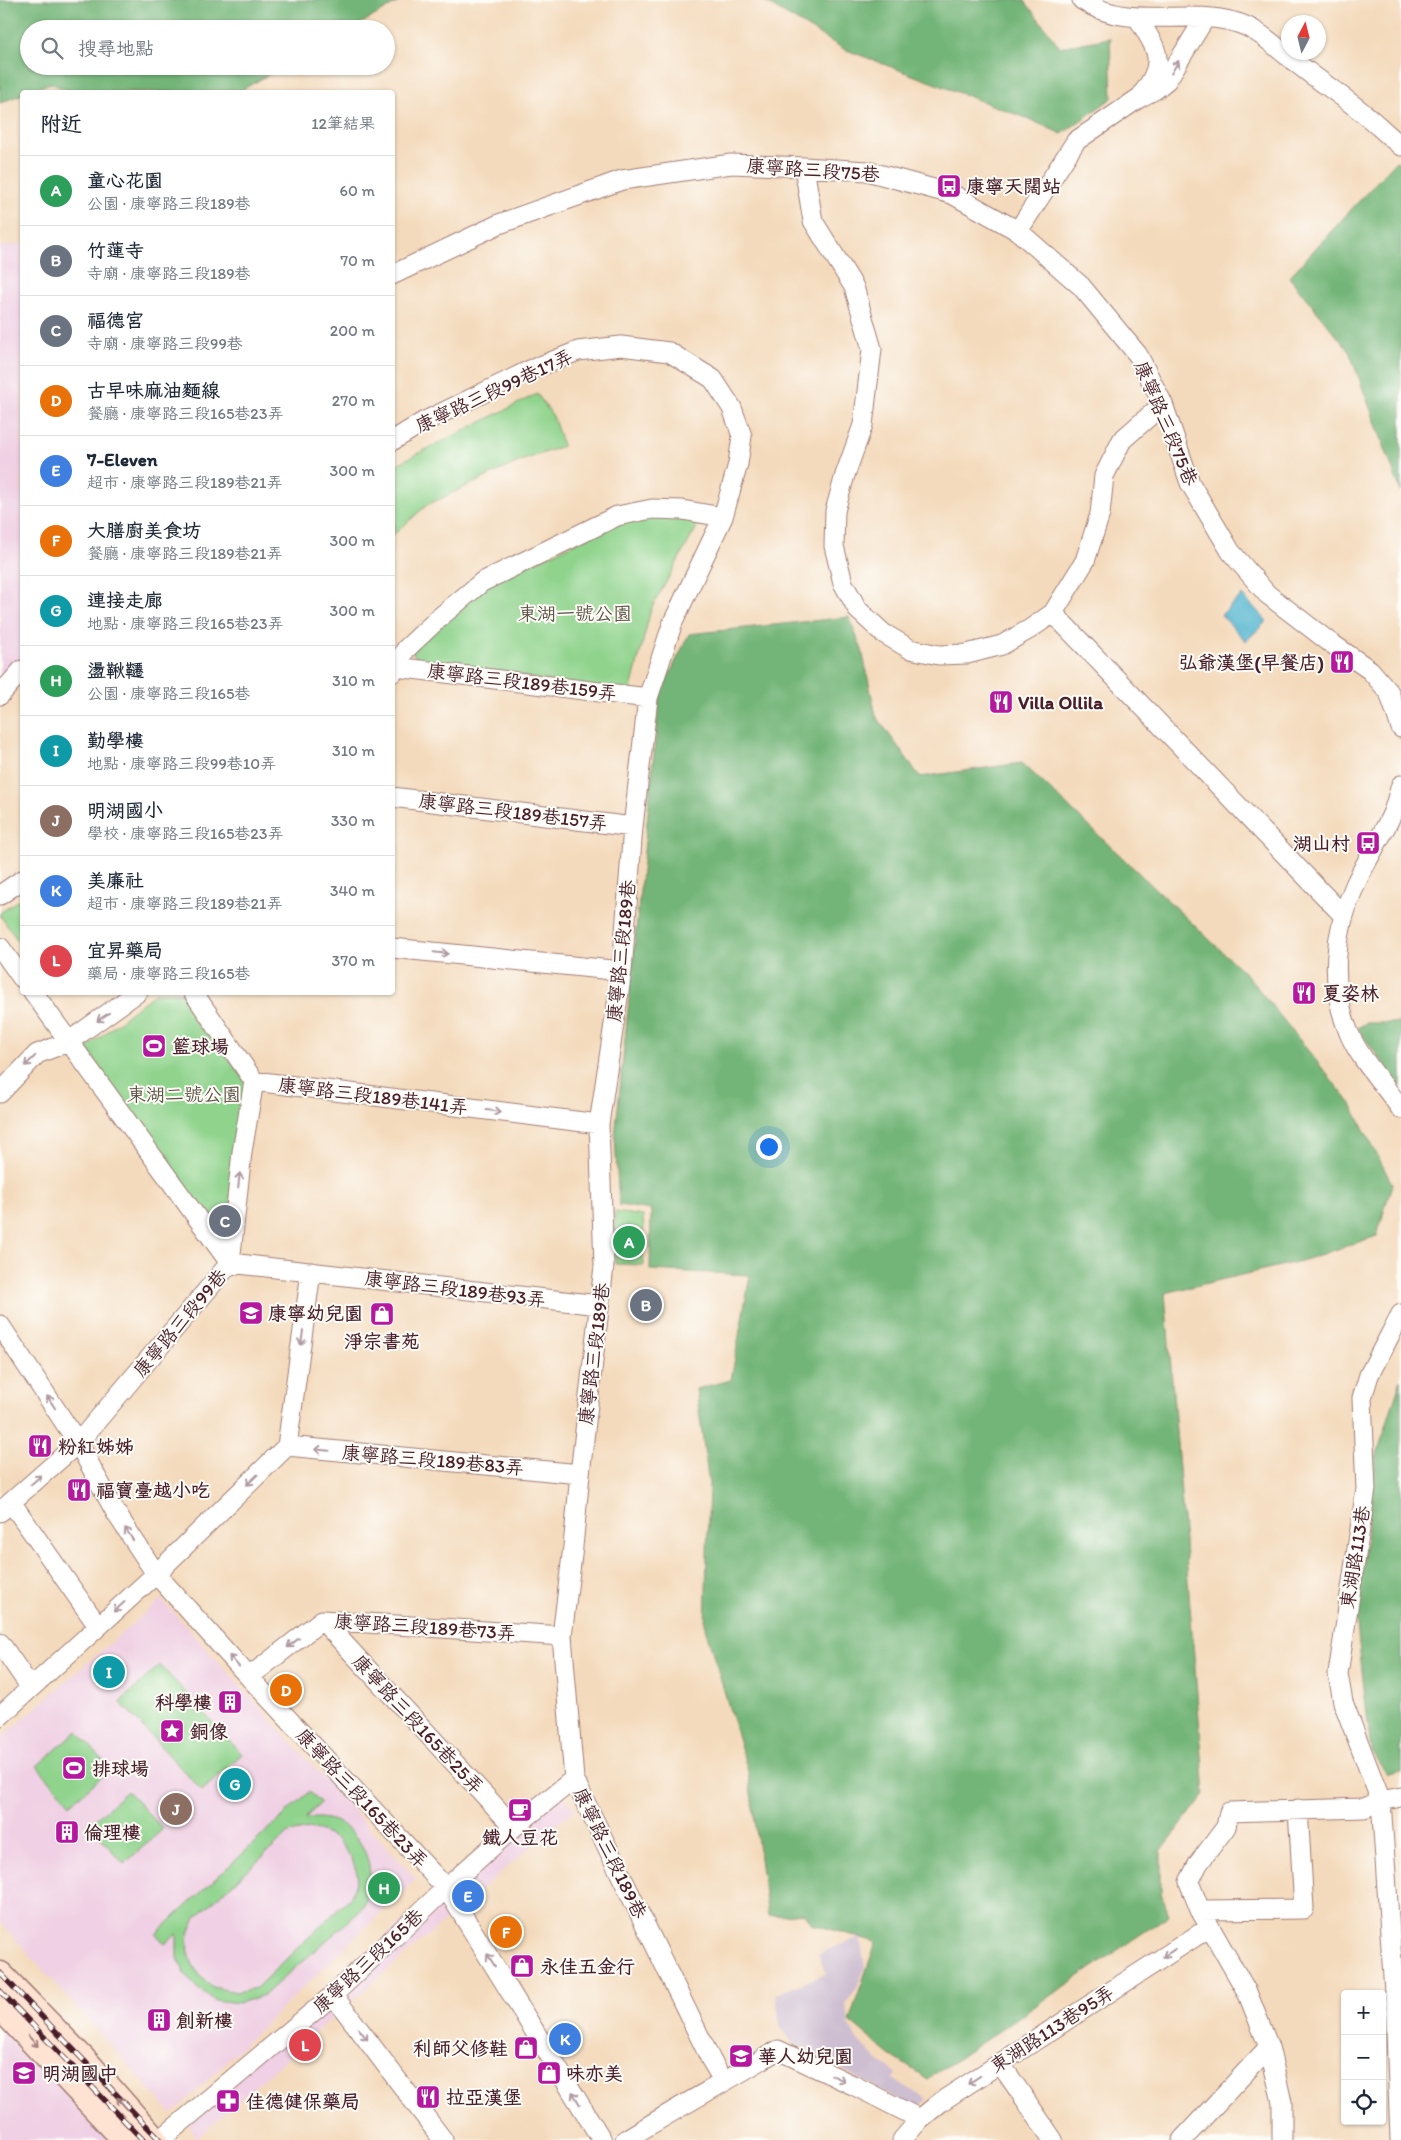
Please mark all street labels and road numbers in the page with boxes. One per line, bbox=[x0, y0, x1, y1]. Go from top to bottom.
street label: 康寧路三段75巷 bbox=[746, 154, 880, 186]
street label: 康寧路三段99巷17弄 bbox=[412, 344, 576, 438]
street label: 康寧路三段75巷 bbox=[1129, 357, 1203, 489]
street label: 康寧路三段189巷159弄 bbox=[426, 659, 618, 705]
street label: 康寧路三段189巷157弄 bbox=[417, 789, 609, 835]
street label: 康寧路三段189巷 bbox=[602, 879, 640, 1023]
street label: 康寧路三段189巷141弄 bbox=[277, 1073, 469, 1119]
street label: 康寧路三段99巷 bbox=[128, 1264, 232, 1382]
street label: 康寧路三段189巷93弄 bbox=[363, 1266, 547, 1312]
street label: 康寧路三段189巷 bbox=[574, 1282, 614, 1426]
street label: 康寧路三段189巷83弄 bbox=[341, 1441, 525, 1479]
street label: 東湖路113巷 bbox=[1336, 1504, 1374, 1610]
street label: 康寧路三段189巷73弄 bbox=[333, 1609, 517, 1645]
street label: 康寧路三段165巷25弄 bbox=[348, 1650, 488, 1798]
street label: 康寧路三段165巷23弄 bbox=[291, 1724, 433, 1872]
street label: 康寧路三段189巷 bbox=[568, 1784, 652, 1922]
street label: 康寧路三段165巷 bbox=[308, 1904, 428, 2018]
street label: 東湖路113巷95弄 bbox=[986, 1980, 1118, 2078]

